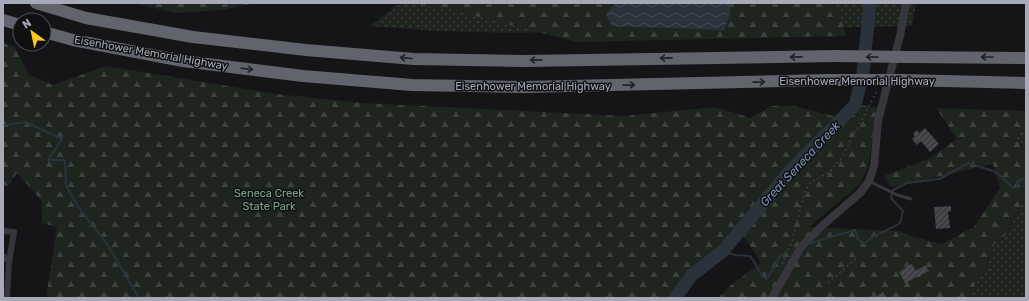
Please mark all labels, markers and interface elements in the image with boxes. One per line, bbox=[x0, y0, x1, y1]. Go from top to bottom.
north arrow bbox=[12, 12, 52, 52]
text: N bbox=[20, 16, 34, 32]
street label: Eisenhower Memorial Highway bbox=[73, 33, 229, 73]
one-way arrow bbox=[790, 53, 803, 60]
one-way arrow bbox=[866, 53, 879, 60]
one-way arrow bbox=[981, 53, 994, 61]
one-way arrow bbox=[400, 54, 413, 62]
one-way arrow bbox=[660, 55, 673, 62]
one-way arrow bbox=[530, 56, 543, 64]
one-way arrow bbox=[240, 65, 253, 73]
street label: Eisenhower Memorial Highway bbox=[779, 75, 935, 88]
one-way arrow bbox=[752, 78, 765, 86]
street label: Eisenhower Memorial Highway bbox=[455, 80, 611, 93]
one-way arrow bbox=[622, 81, 635, 89]
water label: Great Seneca Creek bbox=[757, 118, 843, 209]
park label: Seneca Creek State Park bbox=[234, 187, 304, 213]

